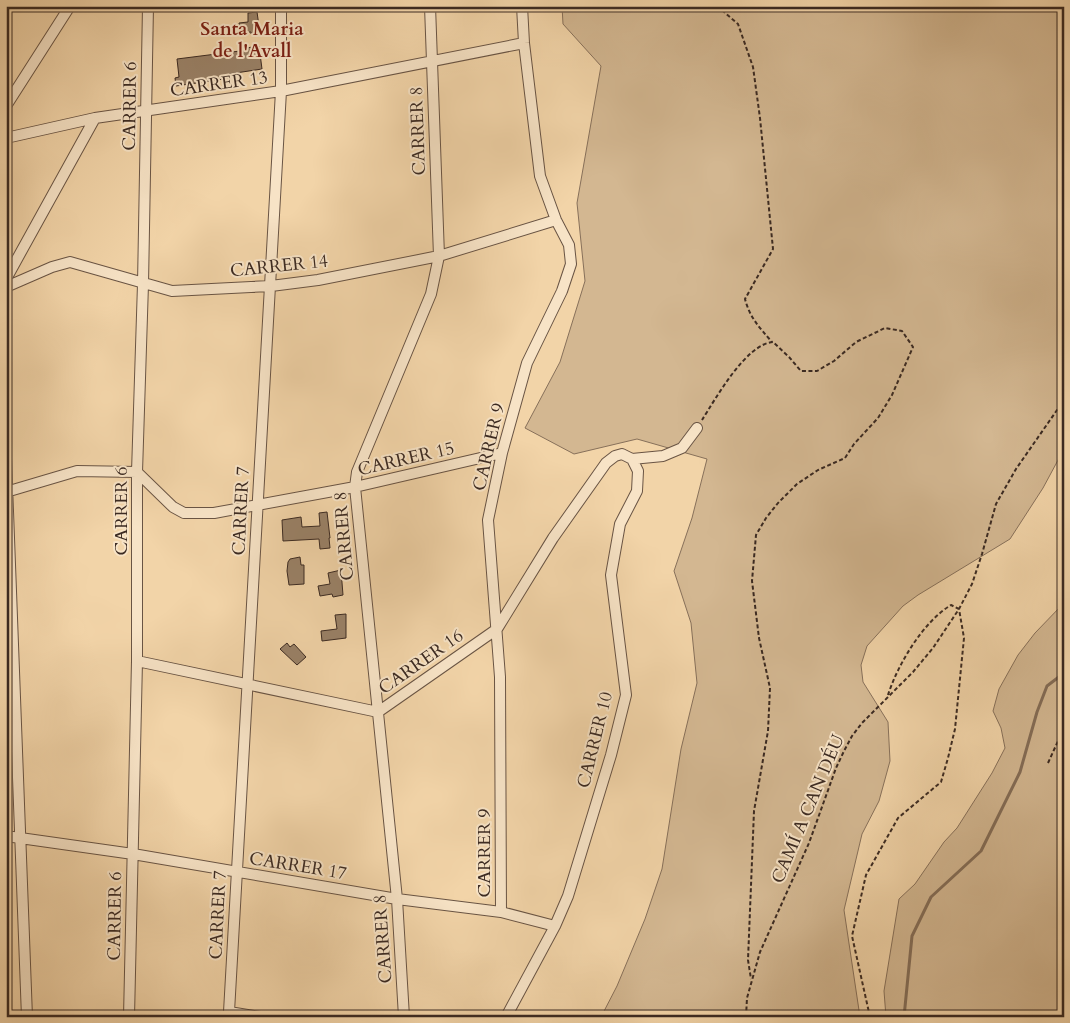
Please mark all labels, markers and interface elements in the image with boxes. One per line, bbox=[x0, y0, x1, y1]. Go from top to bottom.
district label: Santa Maria de l'Avall bbox=[200, 16, 304, 64]
street label: CARRER 6 bbox=[117, 61, 143, 151]
street label: CARRER 13 bbox=[169, 65, 269, 103]
street label: CARRER 8 bbox=[404, 86, 432, 176]
street label: CARRER 14 bbox=[229, 248, 329, 284]
street label: CARRER 9 bbox=[467, 401, 511, 493]
street label: CARRER 15 bbox=[355, 436, 457, 482]
street label: CARRER 6 bbox=[109, 466, 134, 556]
street label: CARRER 7 bbox=[226, 466, 256, 556]
street label: CARRER 8 bbox=[328, 491, 360, 581]
street label: CARRER 16 bbox=[374, 624, 468, 700]
street label: CARRER 10 bbox=[571, 689, 619, 791]
street label: CAMÍ A CAN DÉU bbox=[765, 731, 851, 887]
street label: CARRER 9 bbox=[472, 808, 497, 898]
street label: CARRER 17 bbox=[247, 846, 349, 886]
street label: CARRER 7 bbox=[203, 870, 233, 960]
street label: CARRER 6 bbox=[102, 871, 128, 961]
street label: CARRER 8 bbox=[367, 894, 399, 984]

